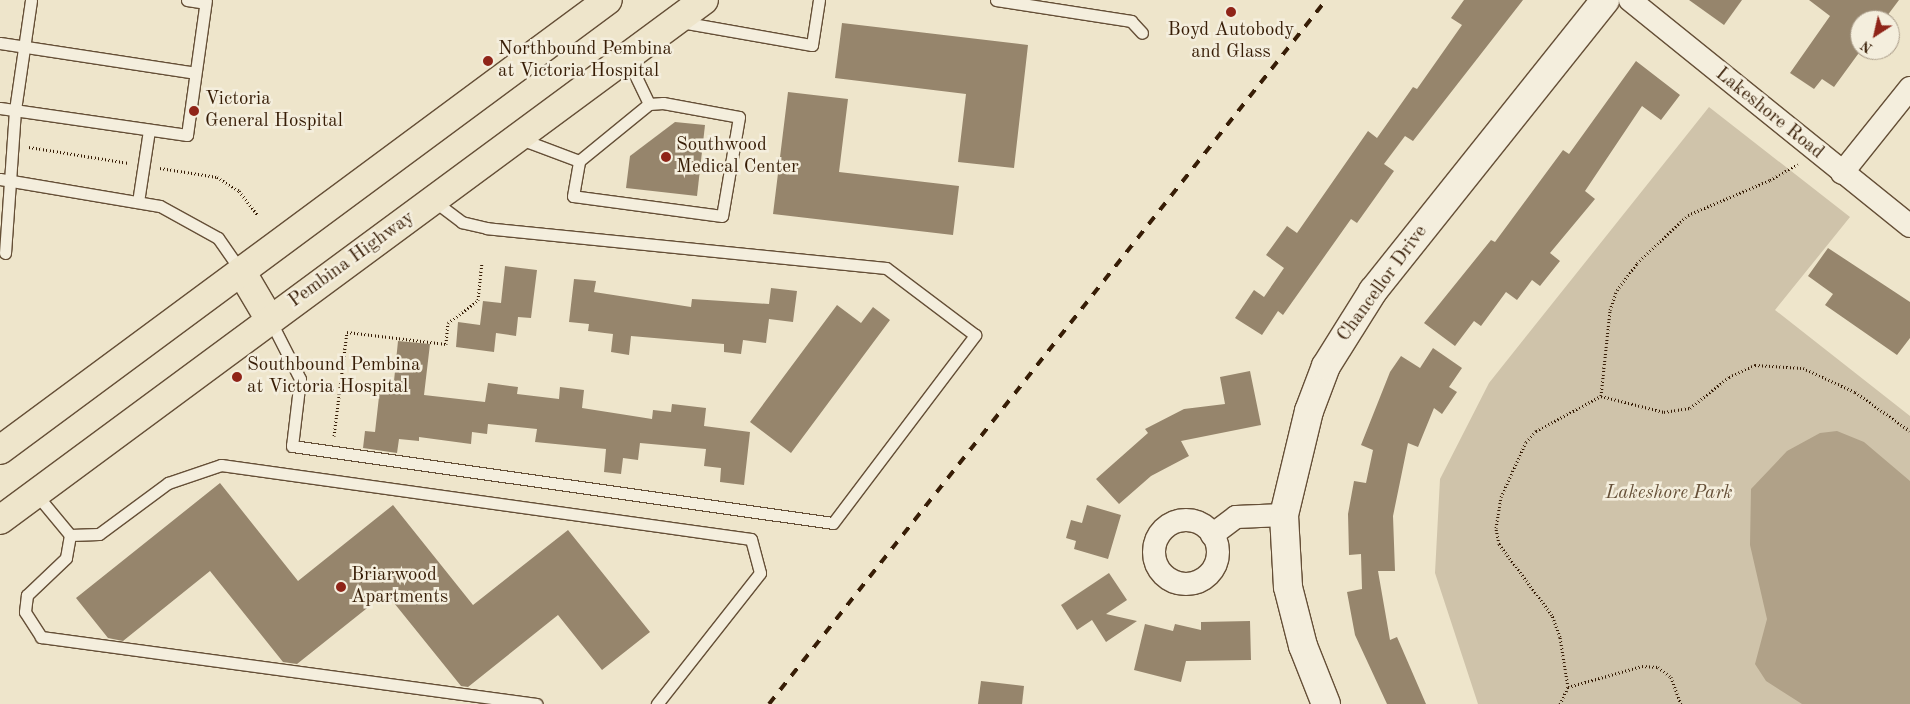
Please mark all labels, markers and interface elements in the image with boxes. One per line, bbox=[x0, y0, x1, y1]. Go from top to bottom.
marker: Boyd Autobody and Glass bbox=[1225, 6, 1237, 18]
north arrow bbox=[1850, 10, 1900, 60]
place label: Boyd Autobody and Glass bbox=[1168, 20, 1294, 64]
text: N bbox=[1859, 38, 1875, 55]
place label: Northbound Pembina at Victoria Hospital bbox=[498, 39, 672, 83]
marker: Northbound Pembina at Victoria Hospital bbox=[482, 55, 494, 67]
street label: Lakeshore Road bbox=[1710, 63, 1828, 165]
place label: Victoria General Hospital bbox=[205, 89, 343, 133]
marker: Victoria General Hospital bbox=[187, 104, 201, 118]
place label: Southwood Medical Center bbox=[676, 135, 799, 179]
marker: Southwood Medical Center bbox=[660, 151, 672, 163]
street label: Pembina Highway bbox=[285, 207, 419, 313]
street label: Chancellor Drive bbox=[1333, 221, 1433, 347]
place label: Southbound Pembina at Victoria Hospital bbox=[247, 355, 420, 399]
marker: Southbound Pembina at Victoria Hospital bbox=[231, 371, 243, 383]
park label: Lakeshore Park bbox=[1605, 483, 1733, 505]
place label: Briarwood Apartments bbox=[351, 565, 448, 609]
marker: Briarwood Apartments bbox=[335, 581, 347, 593]

